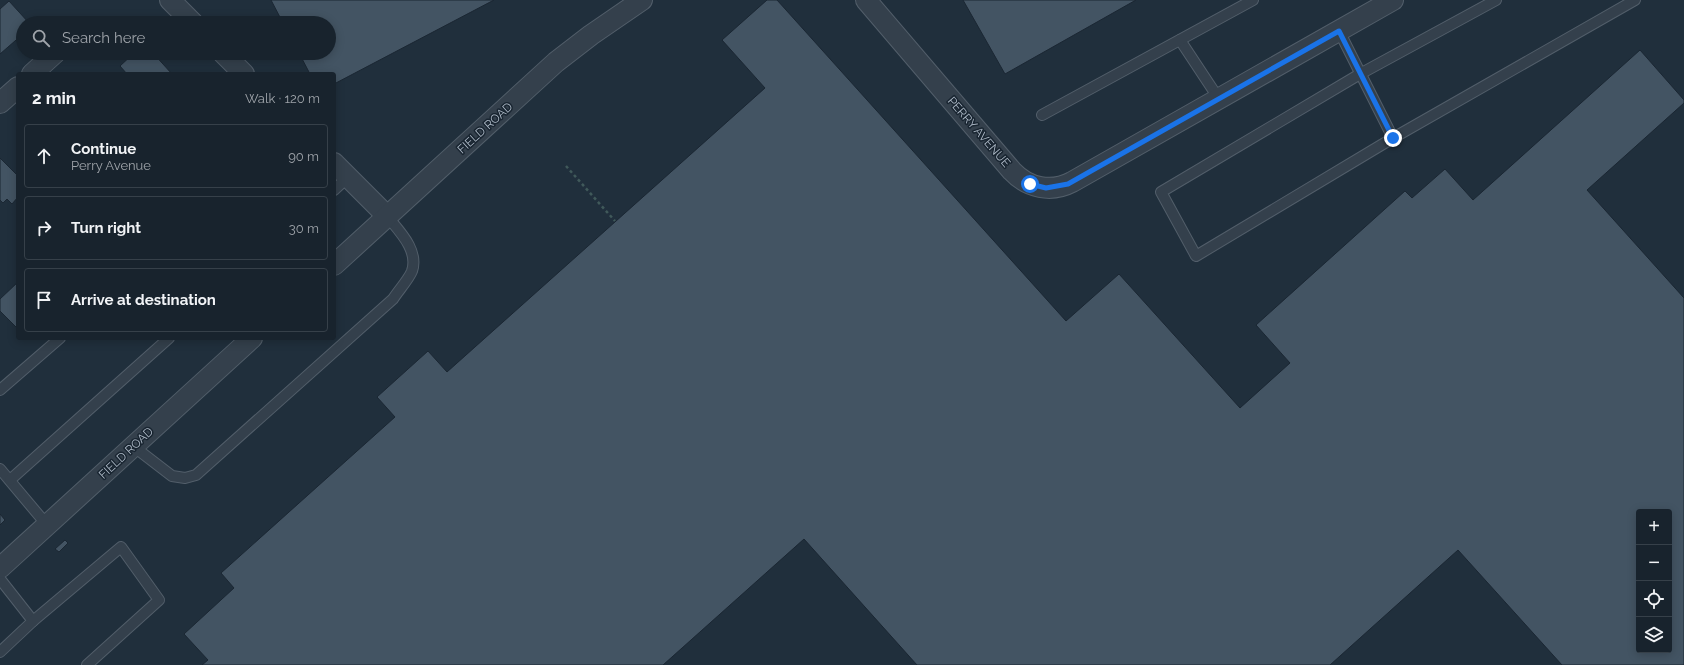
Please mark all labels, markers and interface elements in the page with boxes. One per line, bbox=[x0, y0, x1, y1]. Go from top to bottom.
search box bbox=[16, 16, 336, 60]
icon: search bbox=[30, 27, 52, 49]
text: Search here bbox=[62, 29, 145, 47]
text: 2 min bbox=[32, 88, 76, 108]
text: Walk · 120 m bbox=[245, 91, 320, 106]
street label: PERRY AVENUE bbox=[945, 94, 1013, 170]
street label: FIELD ROAD bbox=[455, 99, 516, 156]
route end bbox=[1384, 129, 1402, 147]
text: Continue bbox=[71, 140, 136, 158]
icon: ahead bbox=[33, 145, 55, 167]
text: 90 m bbox=[288, 149, 319, 164]
text: Perry Avenue bbox=[71, 158, 151, 173]
route start bbox=[1021, 175, 1039, 193]
icon: right bbox=[33, 217, 55, 239]
text: Turn right bbox=[71, 219, 141, 237]
text: 30 m bbox=[289, 221, 319, 236]
icon: arrive bbox=[33, 289, 55, 311]
text: Arrive at destination bbox=[71, 291, 216, 309]
street label: FIELD ROAD bbox=[96, 424, 156, 482]
map controls bbox=[1636, 509, 1672, 653]
button: + bbox=[1636, 509, 1672, 545]
button: − bbox=[1636, 545, 1672, 581]
button: locate bbox=[1636, 581, 1672, 617]
button: layers bbox=[1636, 617, 1672, 653]

